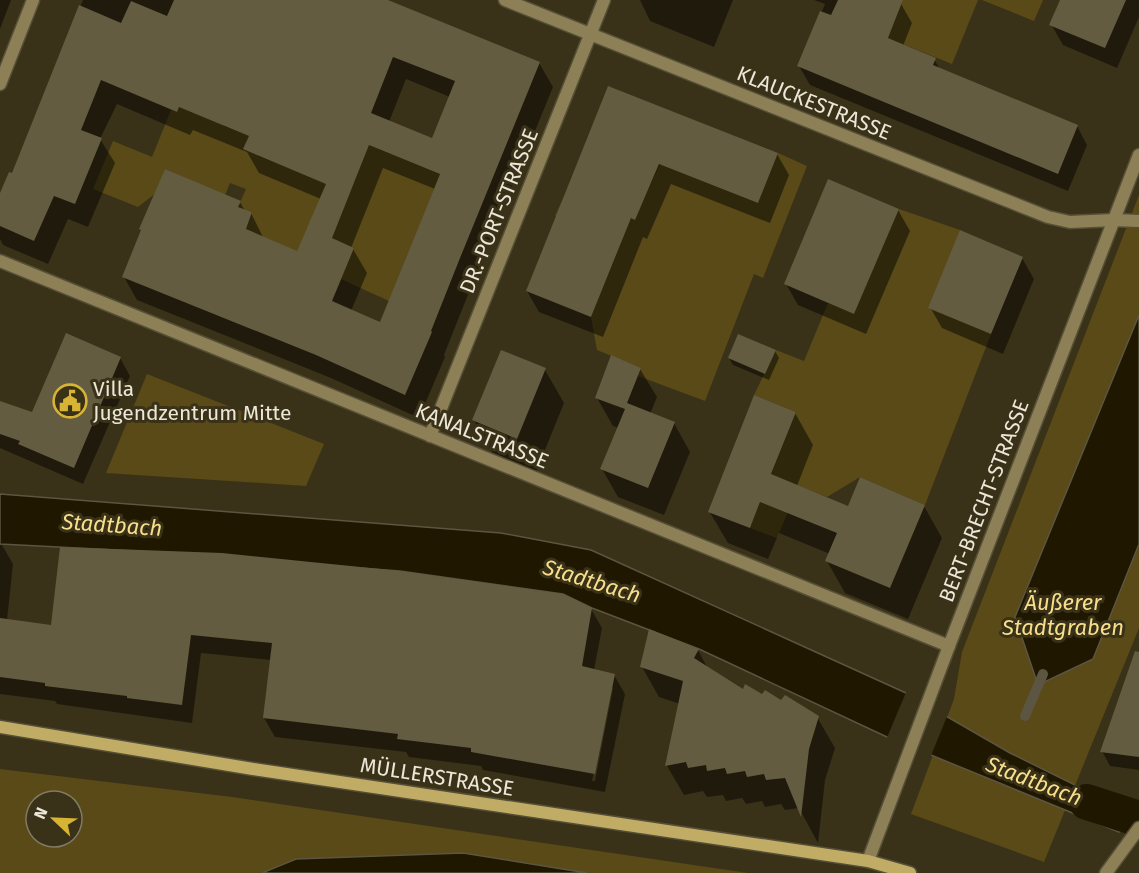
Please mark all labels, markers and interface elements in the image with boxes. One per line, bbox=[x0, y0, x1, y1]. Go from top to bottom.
street label: KLAUCKESTRASSE bbox=[733, 60, 895, 146]
street label: DR.-PORT-STRASSE bbox=[454, 125, 544, 297]
place label: Villa Jugendzentrum Mitte bbox=[93, 376, 291, 426]
public building icon: Villa Jugendzentrum Mitte bbox=[52, 383, 88, 419]
street label: BERT-BRECHT-STRASSE bbox=[933, 396, 1035, 606]
street label: KANALSTRASSE bbox=[412, 397, 552, 475]
water label: Stadtbach bbox=[60, 508, 163, 542]
water label: Stadtbach bbox=[539, 553, 644, 609]
water label: Äußerer Stadtgraben bbox=[1001, 589, 1124, 641]
water label: Stadtbach bbox=[981, 750, 1086, 812]
street label: MÜLLERSTRASSE bbox=[358, 752, 516, 802]
north arrow bbox=[24, 789, 84, 849]
text: N bbox=[30, 805, 51, 822]

